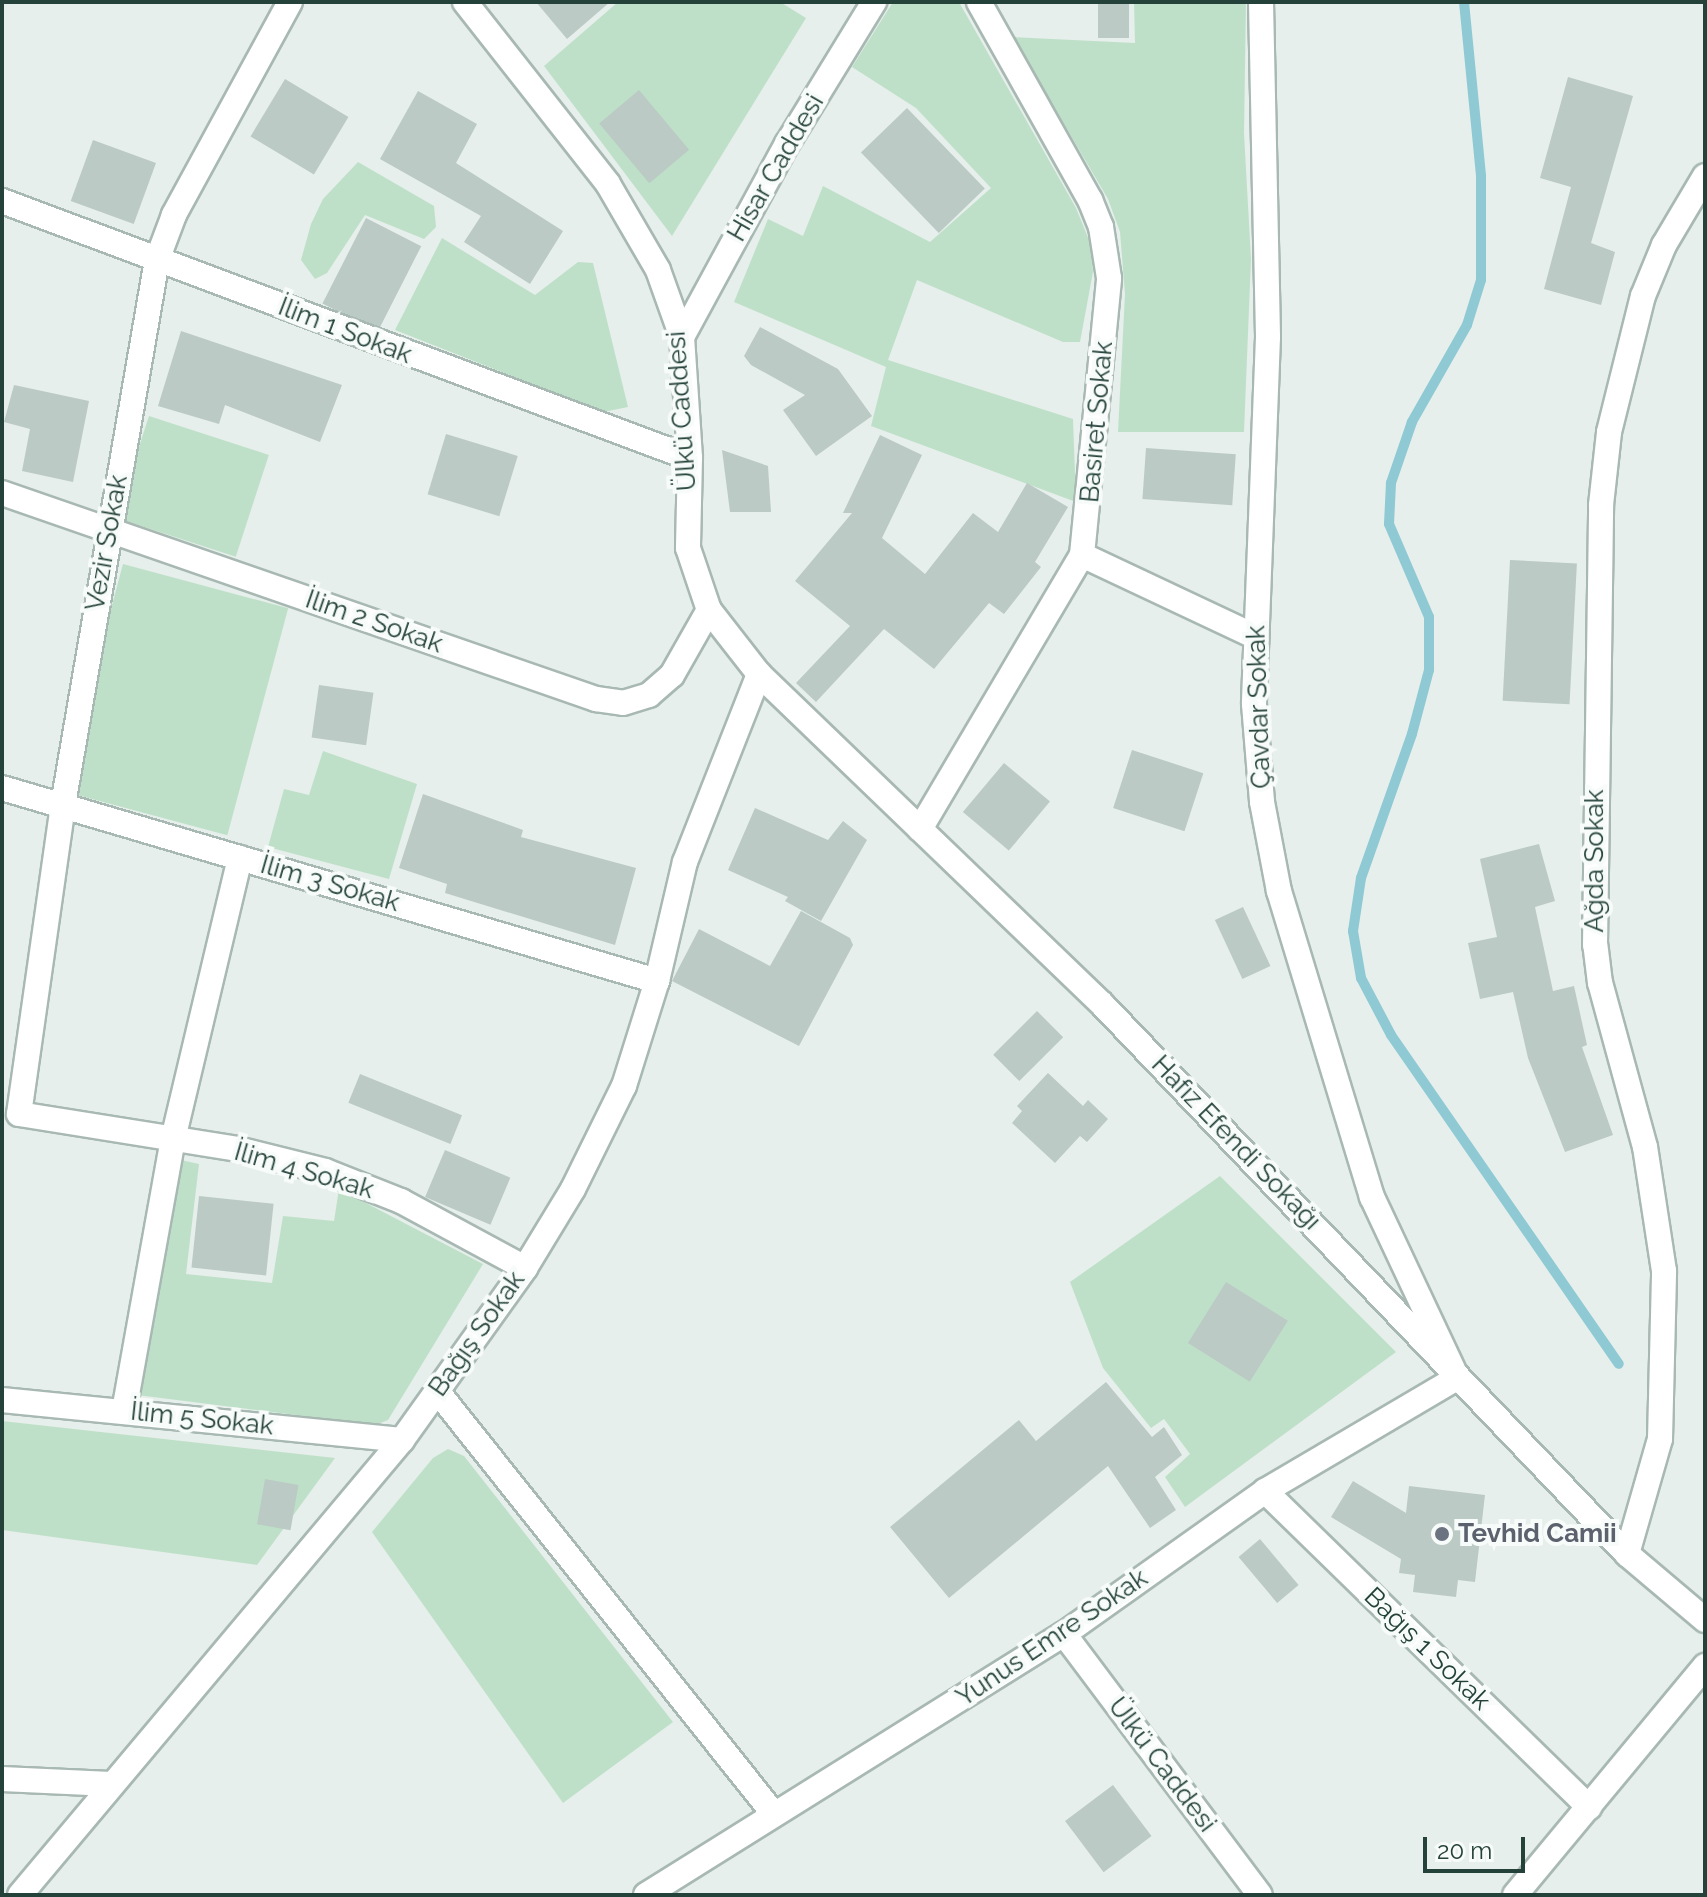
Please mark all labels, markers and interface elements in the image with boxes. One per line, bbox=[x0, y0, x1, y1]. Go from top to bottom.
street label: Hisar Caddesi bbox=[721, 89, 831, 247]
street label: İlim 1 Sokak bbox=[274, 291, 416, 371]
street label: Ülkü Caddesi bbox=[661, 330, 703, 492]
street label: Basiret Sokak bbox=[1074, 340, 1120, 504]
street label: Vezir Sokak bbox=[80, 472, 134, 614]
street label: İlim 2 Sokak bbox=[301, 584, 447, 660]
street label: Çavdar Sokak bbox=[1241, 625, 1277, 789]
street label: Ağda Sokak bbox=[1579, 789, 1611, 933]
street label: İlim 3 Sokak bbox=[257, 849, 403, 919]
street label: Hafız Efendi Sokağı bbox=[1145, 1049, 1327, 1237]
street label: İlim 4 Sokak bbox=[231, 1136, 377, 1206]
street label: Bağış Sokak bbox=[423, 1266, 531, 1402]
street label: İlim 5 Sokak bbox=[129, 1396, 275, 1442]
place label: Tevhid Camii bbox=[1458, 1518, 1617, 1550]
marker: Tevhid Camii bbox=[1433, 1525, 1451, 1543]
street label: Yunus Emre Sokak bbox=[951, 1563, 1153, 1713]
street label: Bağış 1 Sokak bbox=[1358, 1581, 1496, 1717]
street label: Ülkü Caddesi bbox=[1101, 1692, 1223, 1838]
scale bar bbox=[1427, 1821, 1529, 1871]
text: 20 m bbox=[1437, 1836, 1492, 1865]

